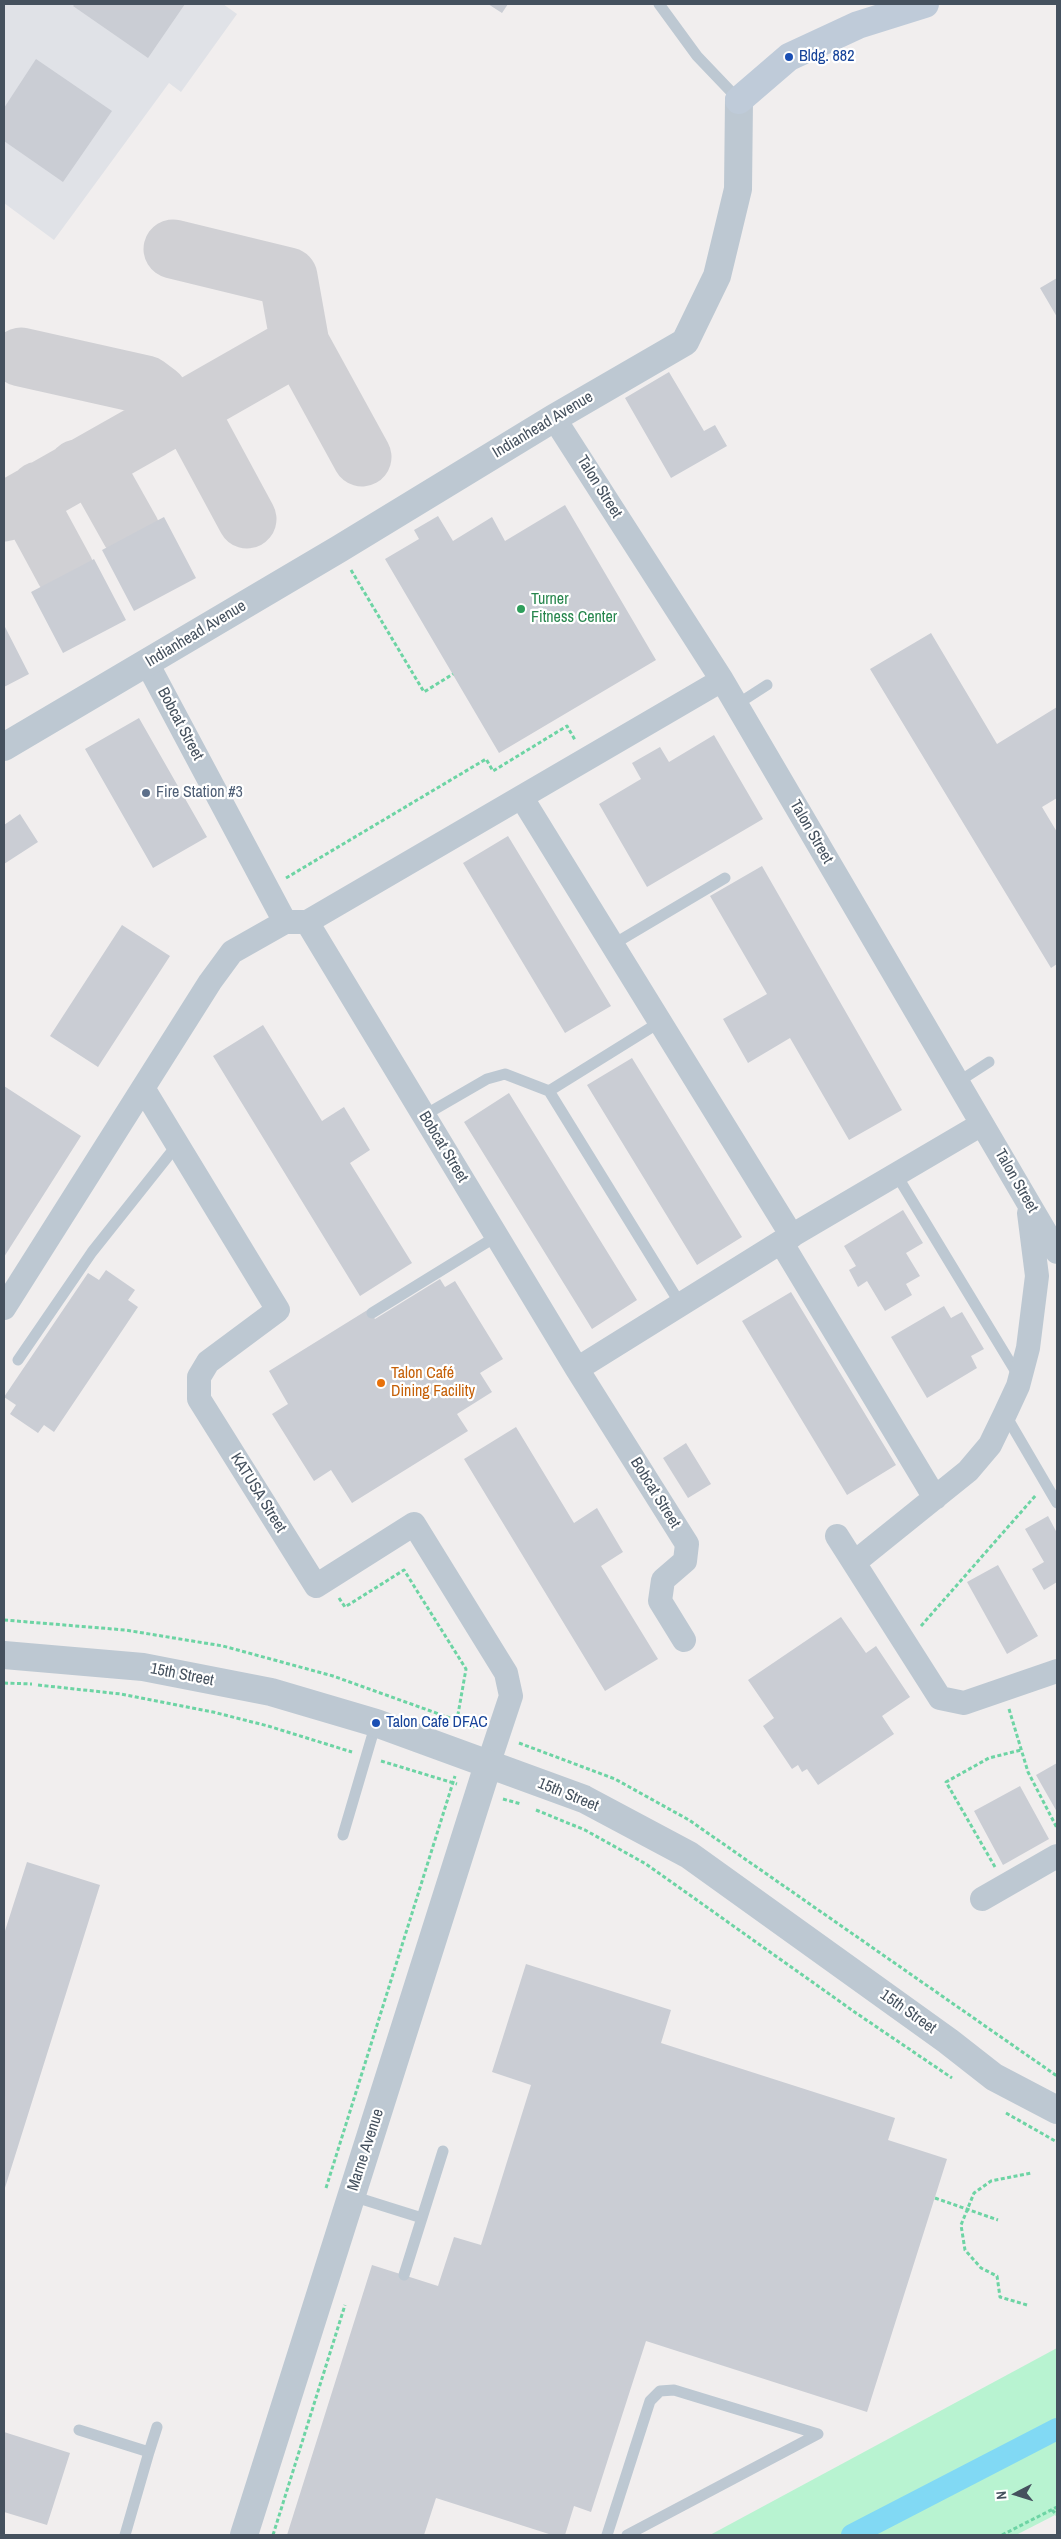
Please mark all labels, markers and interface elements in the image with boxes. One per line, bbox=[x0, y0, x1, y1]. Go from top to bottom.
place label: Bldg. 882 bbox=[799, 47, 854, 67]
marker: Bldg. 882 bbox=[783, 51, 795, 63]
street label: Indianhead Avenue bbox=[489, 388, 597, 462]
street label: Talon Street bbox=[572, 452, 626, 522]
place label: Turner Fitness Center bbox=[531, 590, 617, 628]
street label: Indianhead Avenue bbox=[142, 597, 250, 671]
marker: Turner Fitness Center bbox=[515, 603, 527, 615]
street label: Bobcat Street bbox=[153, 684, 207, 764]
place label: Fire Station #3 bbox=[156, 783, 243, 803]
marker: Fire Station #3 bbox=[140, 787, 152, 799]
street label: Talon Street bbox=[785, 797, 837, 867]
street label: Bobcat Street bbox=[414, 1108, 472, 1186]
street label: Talon Street bbox=[990, 1146, 1042, 1216]
place label: Talon Café Dining Facility bbox=[391, 1364, 475, 1402]
marker: Talon Café Dining Facility bbox=[375, 1377, 387, 1389]
street label: KATUSA Street bbox=[226, 1450, 290, 1536]
street label: Bobcat Street bbox=[626, 1454, 684, 1532]
street label: 15th Street bbox=[149, 1659, 215, 1691]
place label: Talon Cafe DFAC bbox=[386, 1713, 488, 1733]
marker: Talon Cafe DFAC bbox=[370, 1717, 382, 1729]
street label: 15th Street bbox=[535, 1774, 601, 1816]
street label: 15th Street bbox=[876, 1986, 940, 2038]
street label: Marne Avenue bbox=[344, 2107, 388, 2193]
north arrow bbox=[991, 2469, 1041, 2519]
text: N bbox=[992, 2490, 1010, 2500]

